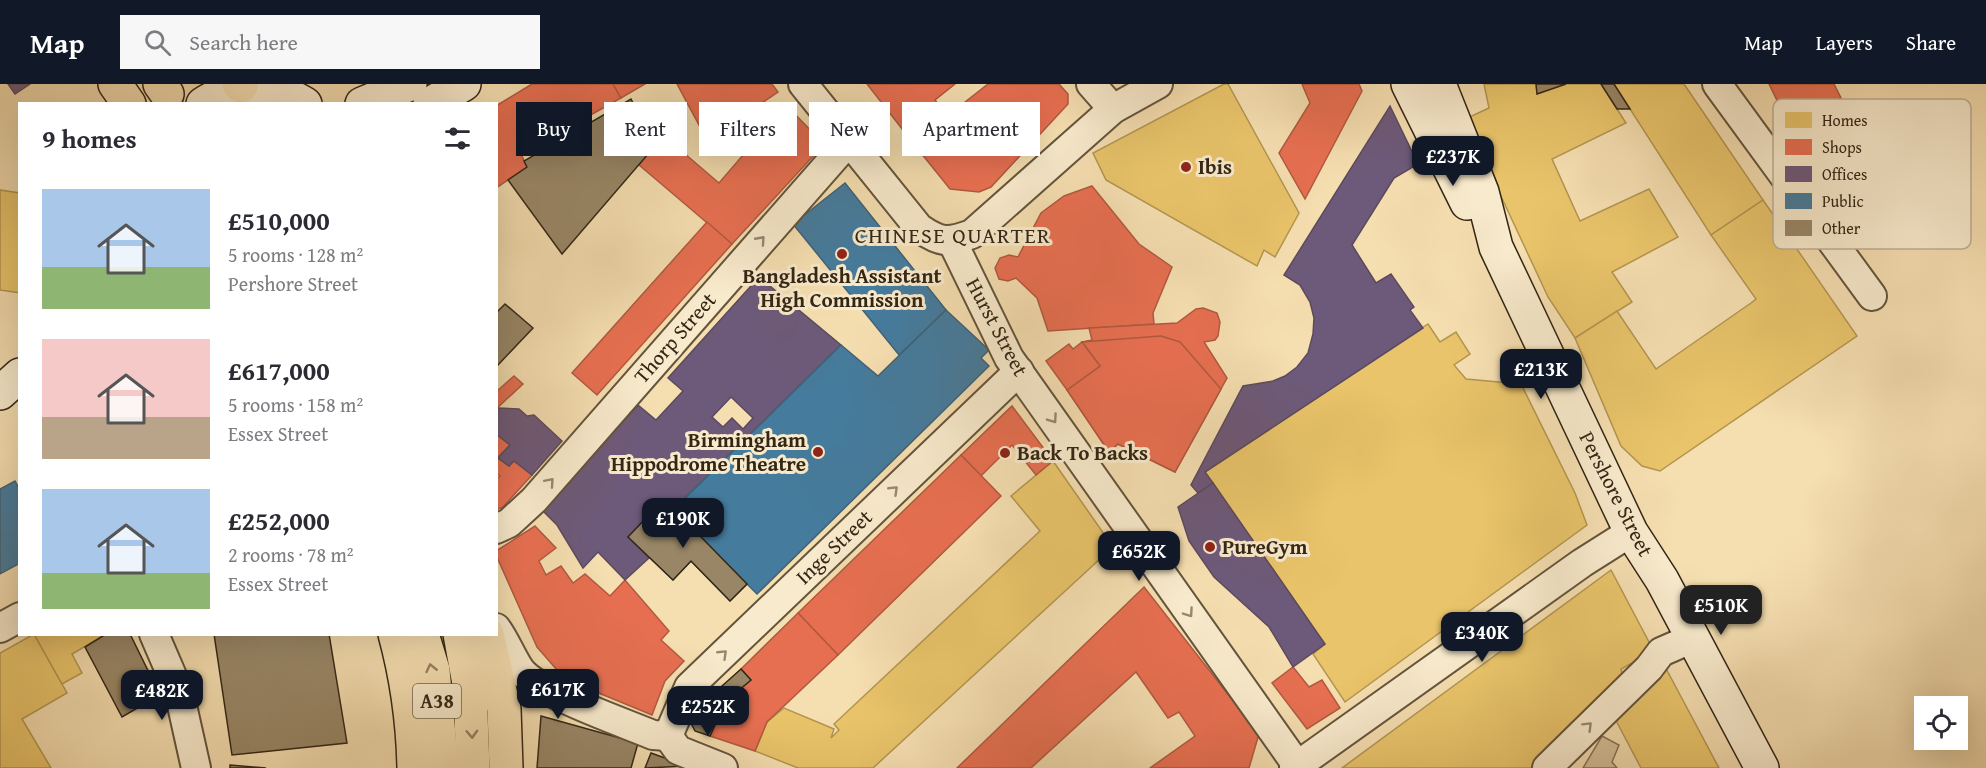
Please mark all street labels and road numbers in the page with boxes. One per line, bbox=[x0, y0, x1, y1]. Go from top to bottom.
street label: Hurst Street bbox=[959, 272, 1037, 382]
street label: Thorp Street bbox=[626, 285, 723, 390]
street label: Pershore Street bbox=[1572, 426, 1662, 562]
street label: Inge Street bbox=[788, 502, 879, 591]
road number: A38 bbox=[413, 684, 461, 718]

